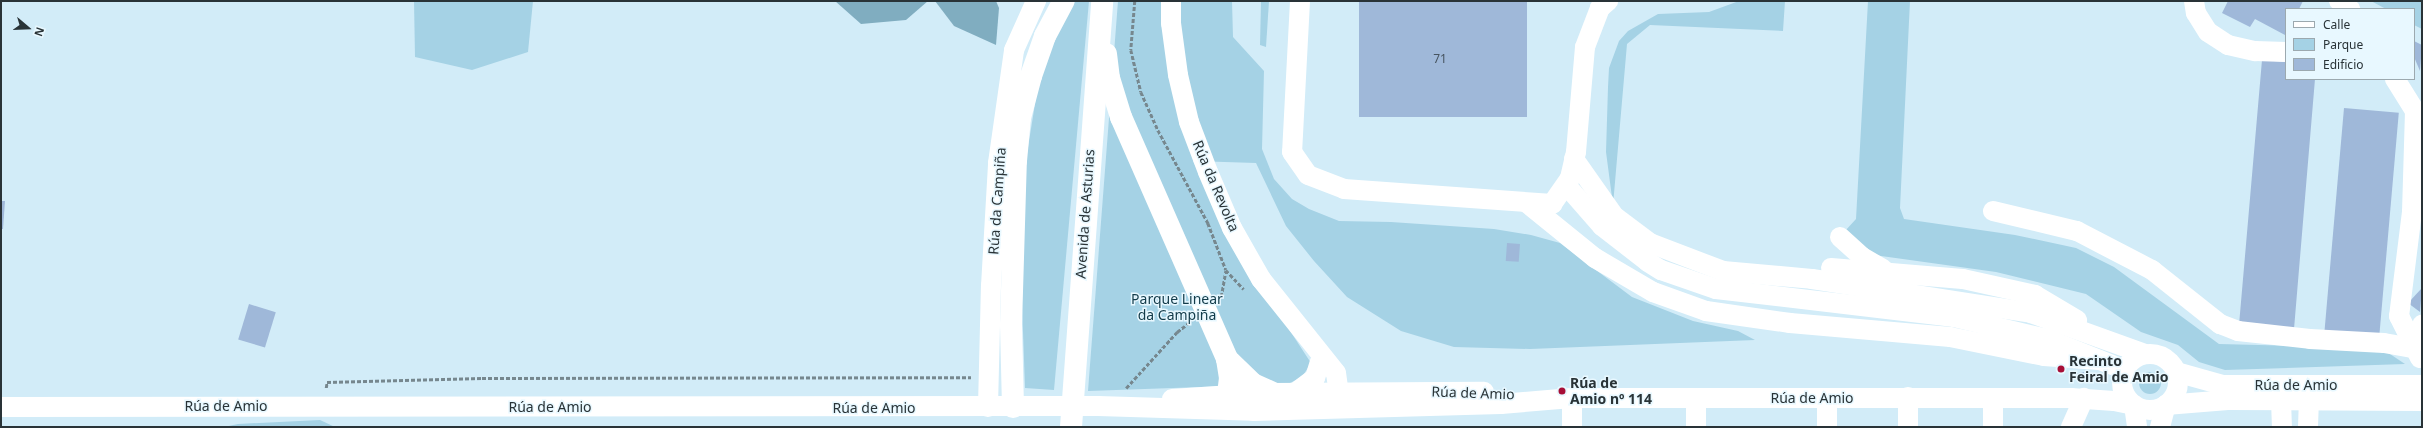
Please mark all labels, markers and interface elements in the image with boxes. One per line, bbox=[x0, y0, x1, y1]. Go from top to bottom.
north arrow bbox=[8, 8, 48, 48]
legend bbox=[2285, 8, 2415, 80]
text: Calle bbox=[2323, 16, 2350, 33]
text: N bbox=[31, 25, 48, 39]
text: Parque bbox=[2323, 36, 2363, 53]
house number: 71 bbox=[1433, 52, 1447, 66]
text: Edificio bbox=[2323, 56, 2364, 73]
street label: Rúa da Revolta bbox=[1189, 138, 1243, 234]
street label: Rúa da Campiña bbox=[985, 147, 1009, 255]
street label: Avenida de Asturias bbox=[1072, 149, 1098, 279]
park label: Parque Linear da Campiña bbox=[1131, 291, 1223, 324]
place label: Recinto Feiral de Amio bbox=[2069, 353, 2169, 386]
marker: Recinto Feiral de Amio bbox=[2056, 364, 2066, 374]
place label: Rúa de Amio nº 114 bbox=[1570, 375, 1652, 408]
street label: Rúa de Amio bbox=[2254, 377, 2338, 393]
street label: Rúa de Amio bbox=[1431, 383, 1515, 403]
marker: Rúa de Amio nº 114 bbox=[1557, 386, 1567, 396]
street label: Rúa de Amio bbox=[1770, 390, 1854, 406]
street label: Rúa de Amio bbox=[184, 398, 268, 414]
street label: Rúa de Amio bbox=[508, 399, 592, 415]
street label: Rúa de Amio bbox=[832, 400, 916, 416]

